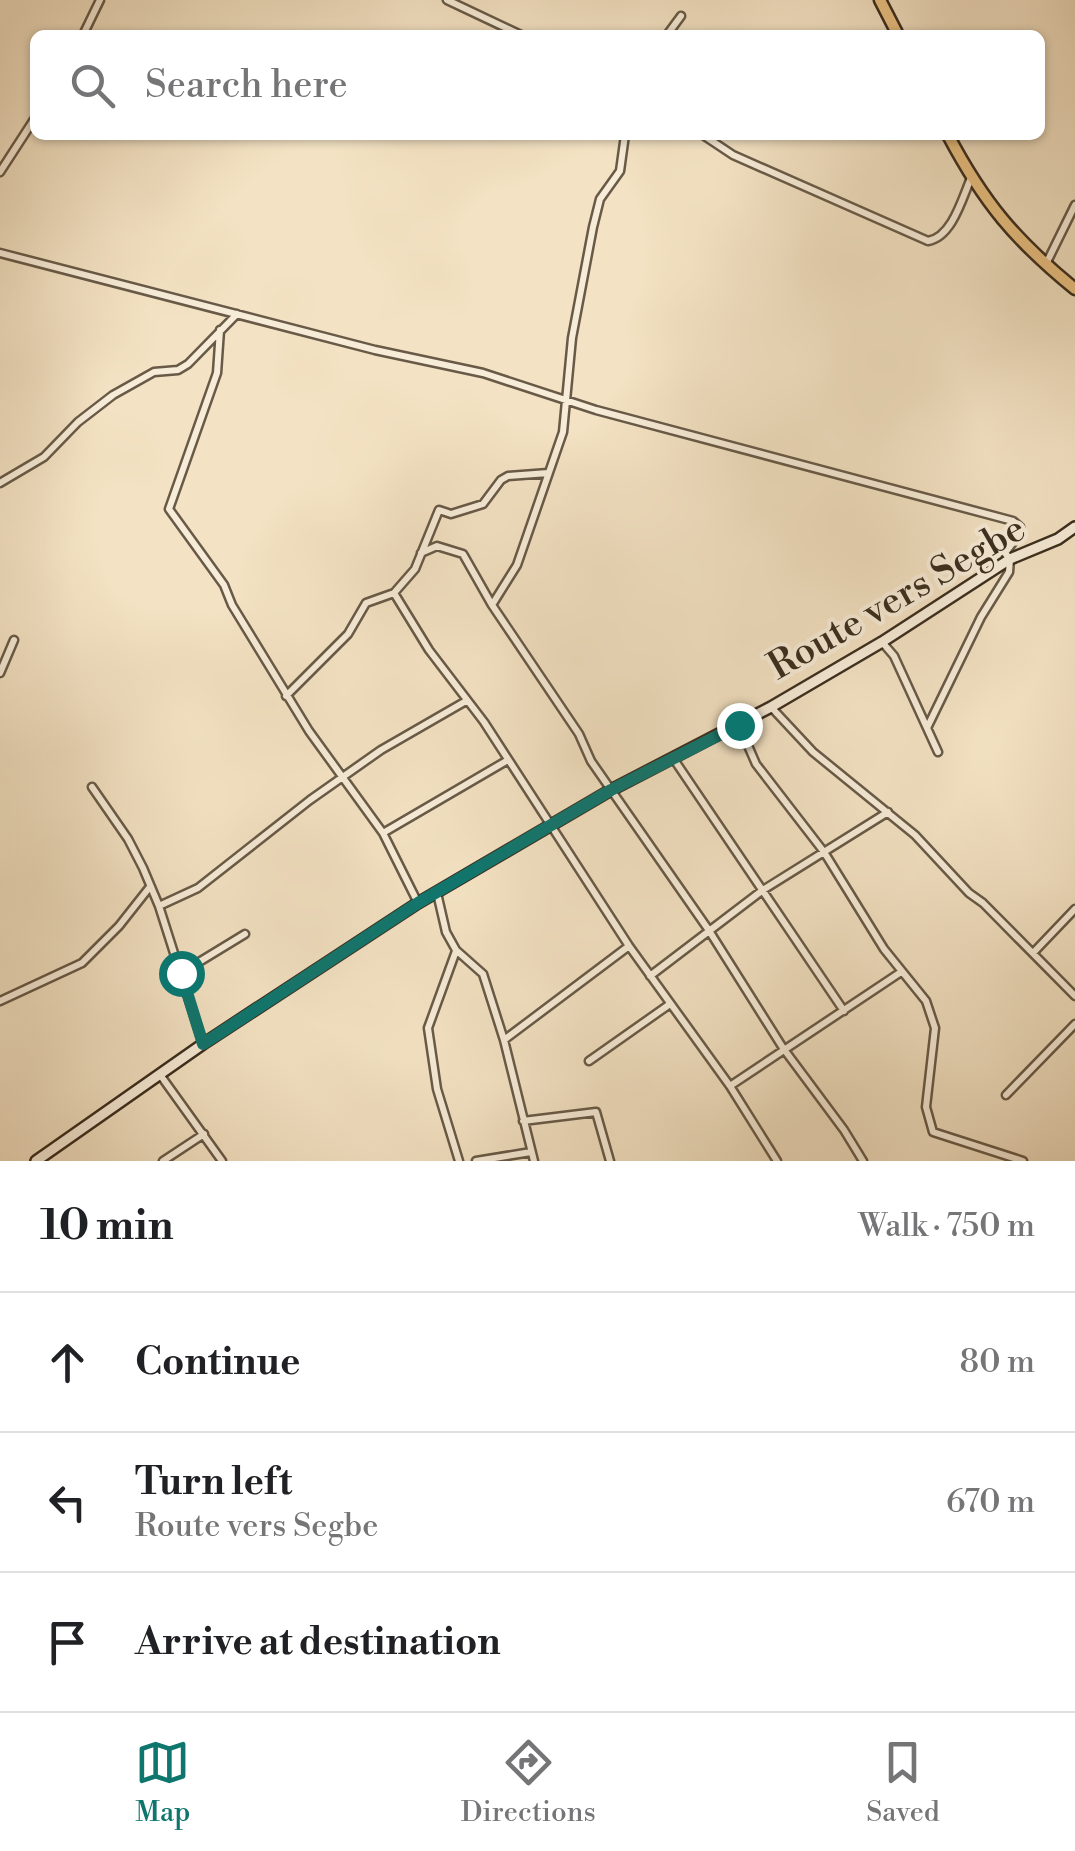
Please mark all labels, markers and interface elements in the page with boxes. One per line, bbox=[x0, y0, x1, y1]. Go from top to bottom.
search box bbox=[30, 30, 1045, 140]
icon: search bbox=[65, 58, 120, 113]
text: Search here bbox=[145, 62, 348, 109]
street label: Route vers Segbe bbox=[760, 505, 1034, 691]
route end bbox=[717, 703, 763, 749]
route start bbox=[159, 951, 205, 997]
text: 10 min bbox=[40, 1200, 173, 1253]
text: Walk · 750 m bbox=[858, 1206, 1035, 1246]
icon: ahead bbox=[40, 1335, 95, 1390]
text: Continue bbox=[135, 1339, 300, 1386]
text: 80 m bbox=[960, 1342, 1035, 1382]
text: Turn left bbox=[135, 1459, 292, 1506]
icon: left bbox=[40, 1475, 95, 1530]
text: 670 m bbox=[946, 1482, 1035, 1522]
text: Route vers Segbe bbox=[135, 1506, 378, 1546]
icon: arrive bbox=[40, 1615, 95, 1670]
text: Arrive at destination bbox=[135, 1619, 501, 1666]
tab: Map bbox=[135, 1735, 190, 1830]
tab: Directions bbox=[461, 1735, 596, 1830]
tab: Saved bbox=[866, 1735, 940, 1830]

